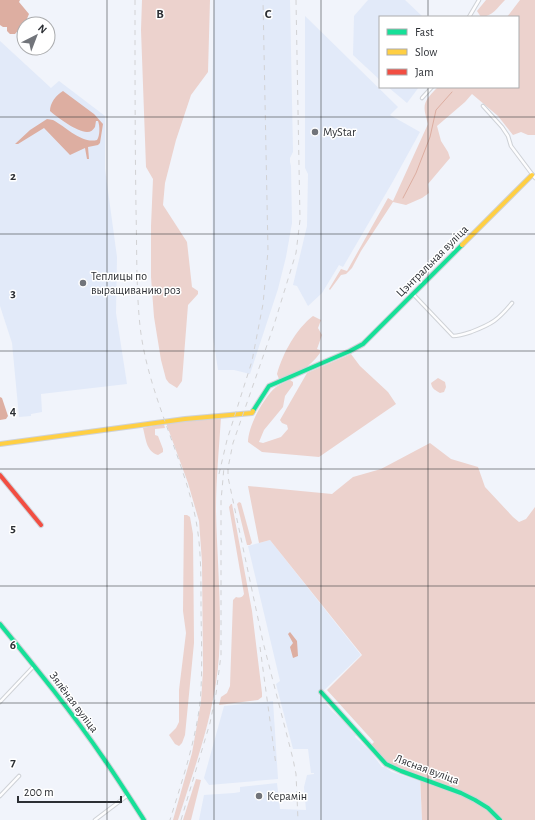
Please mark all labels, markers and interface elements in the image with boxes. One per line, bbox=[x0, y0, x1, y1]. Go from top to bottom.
text: B bbox=[156, 8, 164, 21]
text: C bbox=[265, 8, 272, 21]
north arrow bbox=[16, 16, 56, 56]
legend bbox=[379, 16, 519, 88]
text: N bbox=[36, 22, 49, 36]
text: Fast bbox=[415, 26, 434, 38]
text: Slow bbox=[415, 46, 437, 58]
text: Jam bbox=[415, 66, 434, 78]
place label: MyStar bbox=[323, 126, 356, 139]
marker: MyStar bbox=[310, 127, 320, 137]
text: 2 bbox=[10, 170, 16, 183]
street label: Цэнтральная вуліца bbox=[394, 222, 471, 300]
place label: Теплицы по выращиванию роз bbox=[91, 270, 181, 296]
marker: Теплицы по выращиванию роз bbox=[78, 278, 88, 288]
text: 3 bbox=[10, 287, 16, 300]
text: 4 bbox=[10, 405, 17, 418]
text: 5 bbox=[10, 522, 16, 535]
text: 6 bbox=[10, 639, 16, 652]
street label: Зялёная вуліца bbox=[47, 669, 101, 736]
street label: Лясная вуліца bbox=[393, 752, 461, 787]
text: 7 bbox=[10, 756, 16, 769]
scale bar bbox=[18, 778, 121, 804]
text: 200 m bbox=[24, 786, 54, 798]
place label: Керамін bbox=[267, 790, 307, 802]
marker: Керамін bbox=[254, 791, 264, 801]

